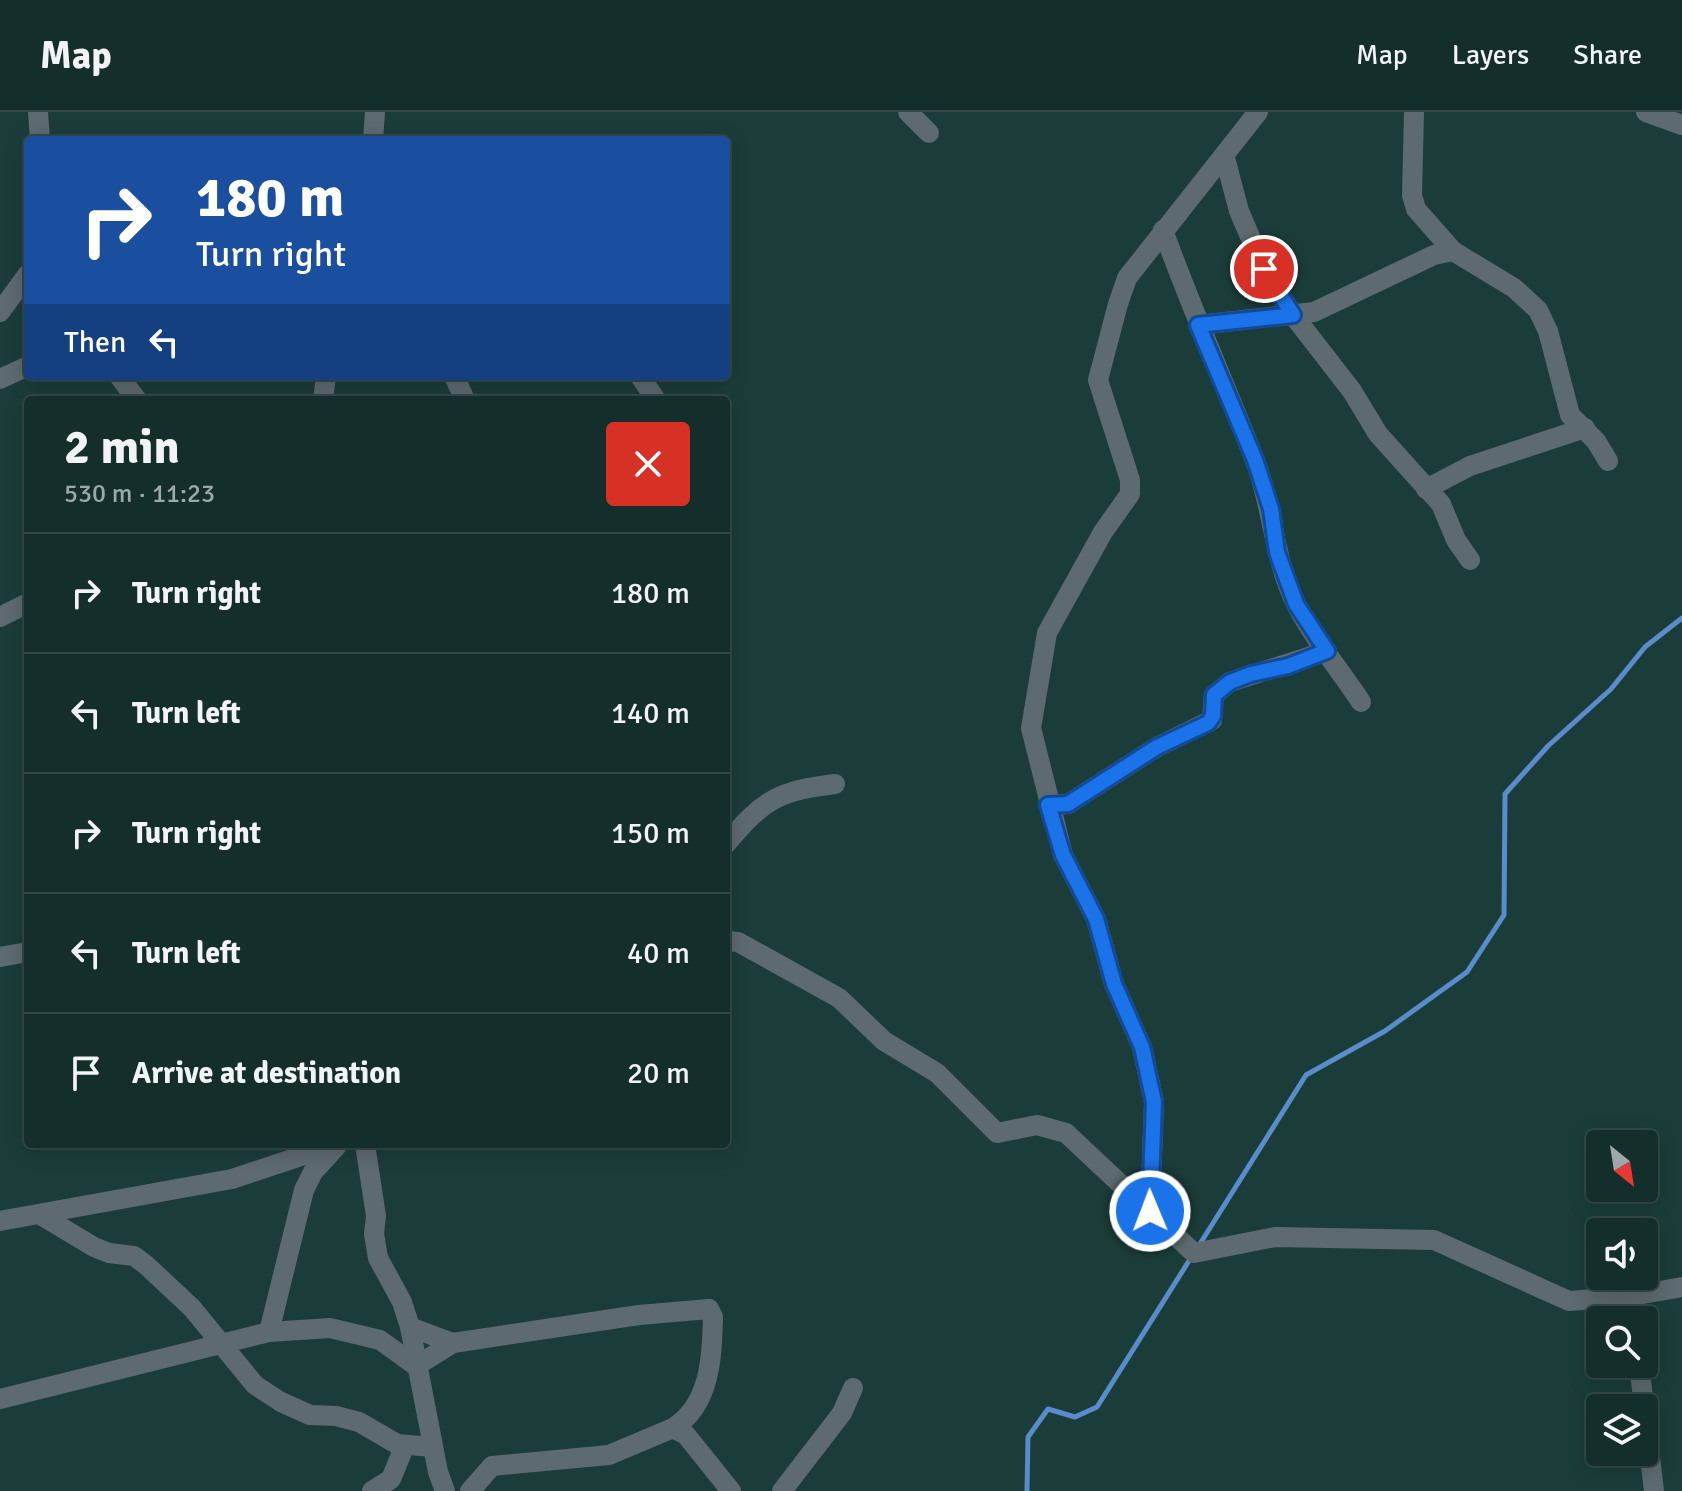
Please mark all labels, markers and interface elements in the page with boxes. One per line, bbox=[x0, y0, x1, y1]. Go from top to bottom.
text: Map bbox=[40, 32, 112, 79]
text: Map bbox=[1356, 38, 1408, 72]
text: Layers bbox=[1452, 38, 1529, 72]
text: Share bbox=[1573, 38, 1642, 72]
text: 180 m bbox=[196, 163, 344, 232]
icon: right bbox=[64, 168, 168, 272]
text: Turn right bbox=[196, 232, 346, 277]
pin bbox=[1230, 235, 1298, 303]
icon: arrive bbox=[1242, 247, 1286, 291]
icon: left bbox=[142, 320, 186, 364]
text: Then bbox=[64, 324, 126, 361]
text: 2 min bbox=[64, 418, 180, 477]
button: close bbox=[606, 422, 690, 506]
text: 530 m · 11:23 bbox=[64, 478, 215, 510]
icon: right bbox=[64, 571, 108, 615]
text: Turn right bbox=[132, 575, 261, 612]
text: 180 m bbox=[611, 575, 690, 612]
icon: left bbox=[64, 691, 108, 735]
text: Turn left bbox=[132, 695, 241, 732]
text: 140 m bbox=[611, 695, 690, 732]
icon: right bbox=[64, 811, 108, 855]
text: Turn right bbox=[132, 815, 261, 852]
text: 150 m bbox=[611, 815, 690, 852]
icon: left bbox=[64, 931, 108, 975]
text: Turn left bbox=[132, 935, 241, 972]
text: 40 m bbox=[627, 935, 690, 972]
icon: arrive bbox=[64, 1051, 108, 1095]
text: Arrive at destination bbox=[132, 1055, 401, 1092]
text: 20 m bbox=[627, 1055, 690, 1092]
north arrow bbox=[1586, 1130, 1658, 1202]
map controls bbox=[1586, 1130, 1658, 1466]
position arrow bbox=[1108, 1169, 1192, 1253]
button: sound bbox=[1586, 1218, 1658, 1290]
button: search bbox=[1586, 1306, 1658, 1378]
button: layers bbox=[1586, 1394, 1658, 1466]

